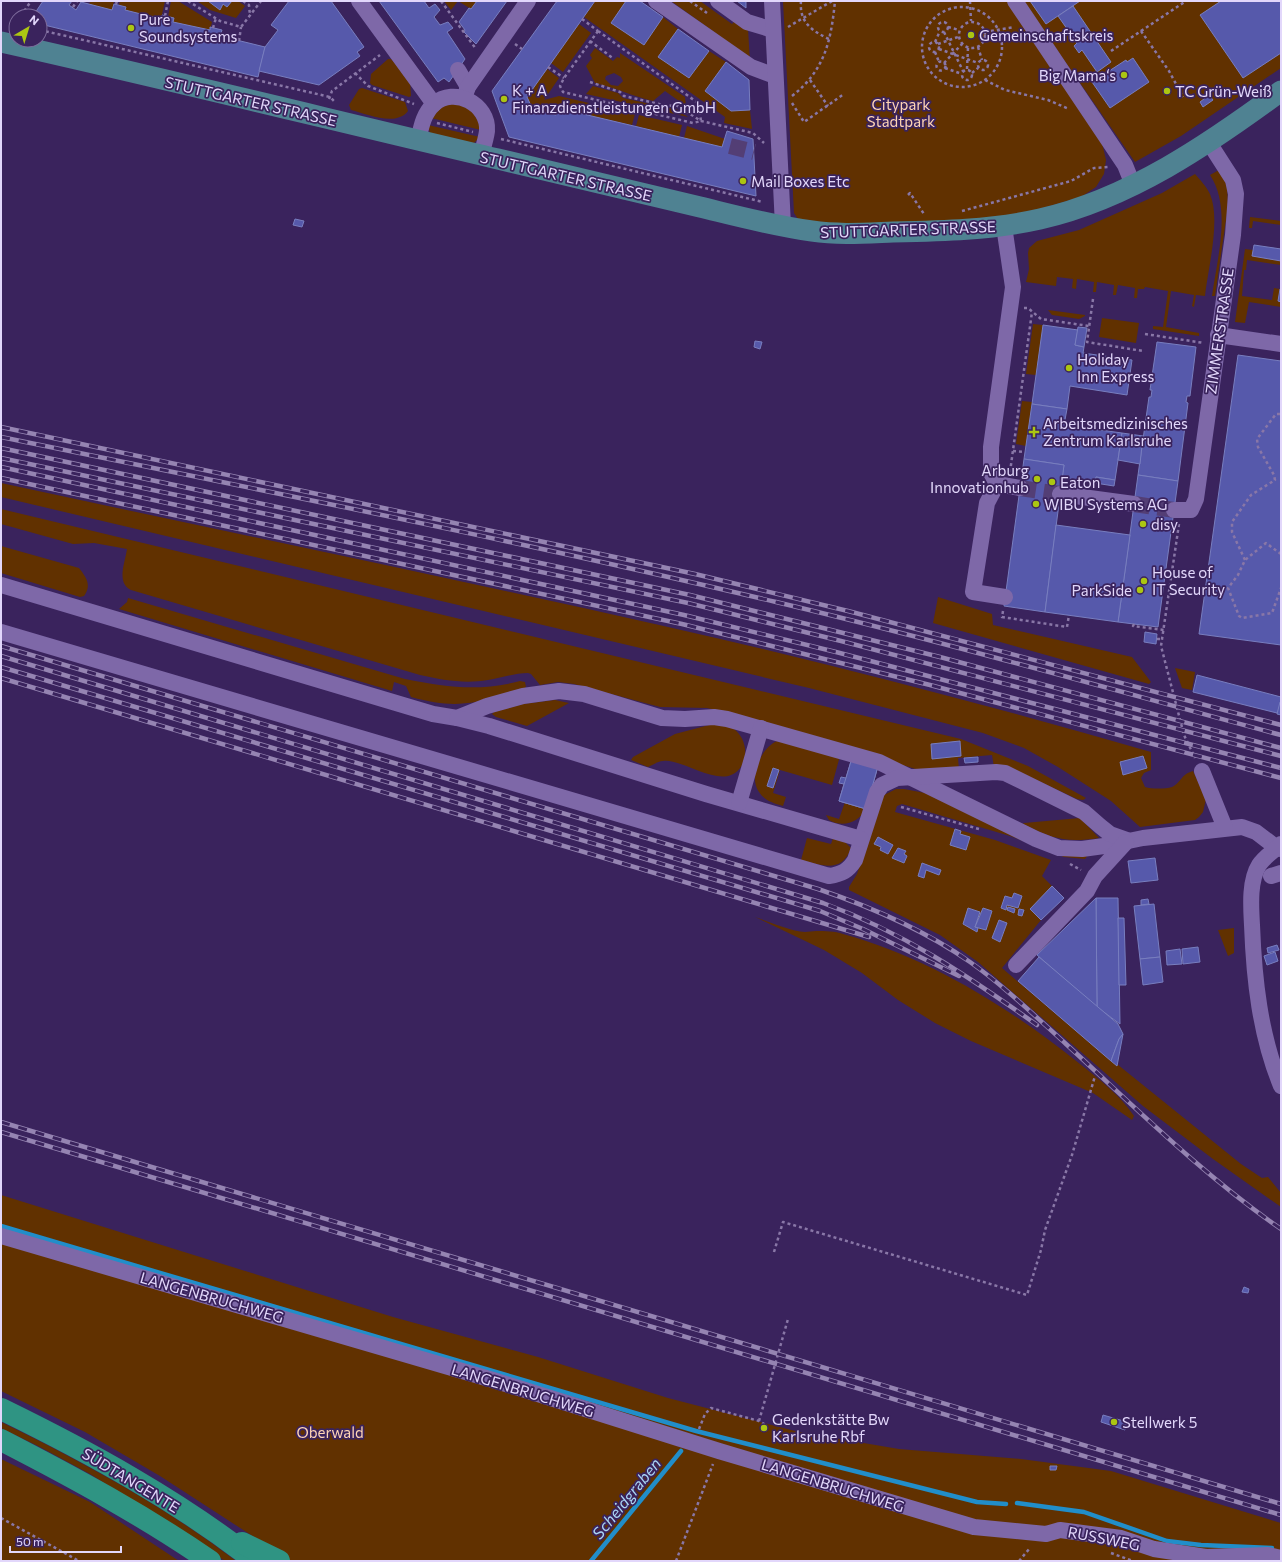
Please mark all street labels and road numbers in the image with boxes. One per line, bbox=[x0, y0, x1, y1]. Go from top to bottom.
street label: STUTTGARTER STRASSE bbox=[163, 72, 339, 130]
street label: STUTTGARTER STRASSE bbox=[478, 147, 654, 205]
street label: STUTTGARTER STRASSE bbox=[820, 217, 996, 241]
street label: ZIMMERSTRASSE bbox=[1201, 267, 1237, 395]
street label: LANGENBRUCHWEG bbox=[138, 1268, 286, 1326]
street label: LANGENBRUCHWEG bbox=[449, 1360, 597, 1420]
street label: SÜDTANGENTE bbox=[79, 1444, 183, 1516]
street label: LANGENBRUCHWEG bbox=[759, 1455, 907, 1515]
street label: RUSSWEG bbox=[1066, 1522, 1142, 1554]

